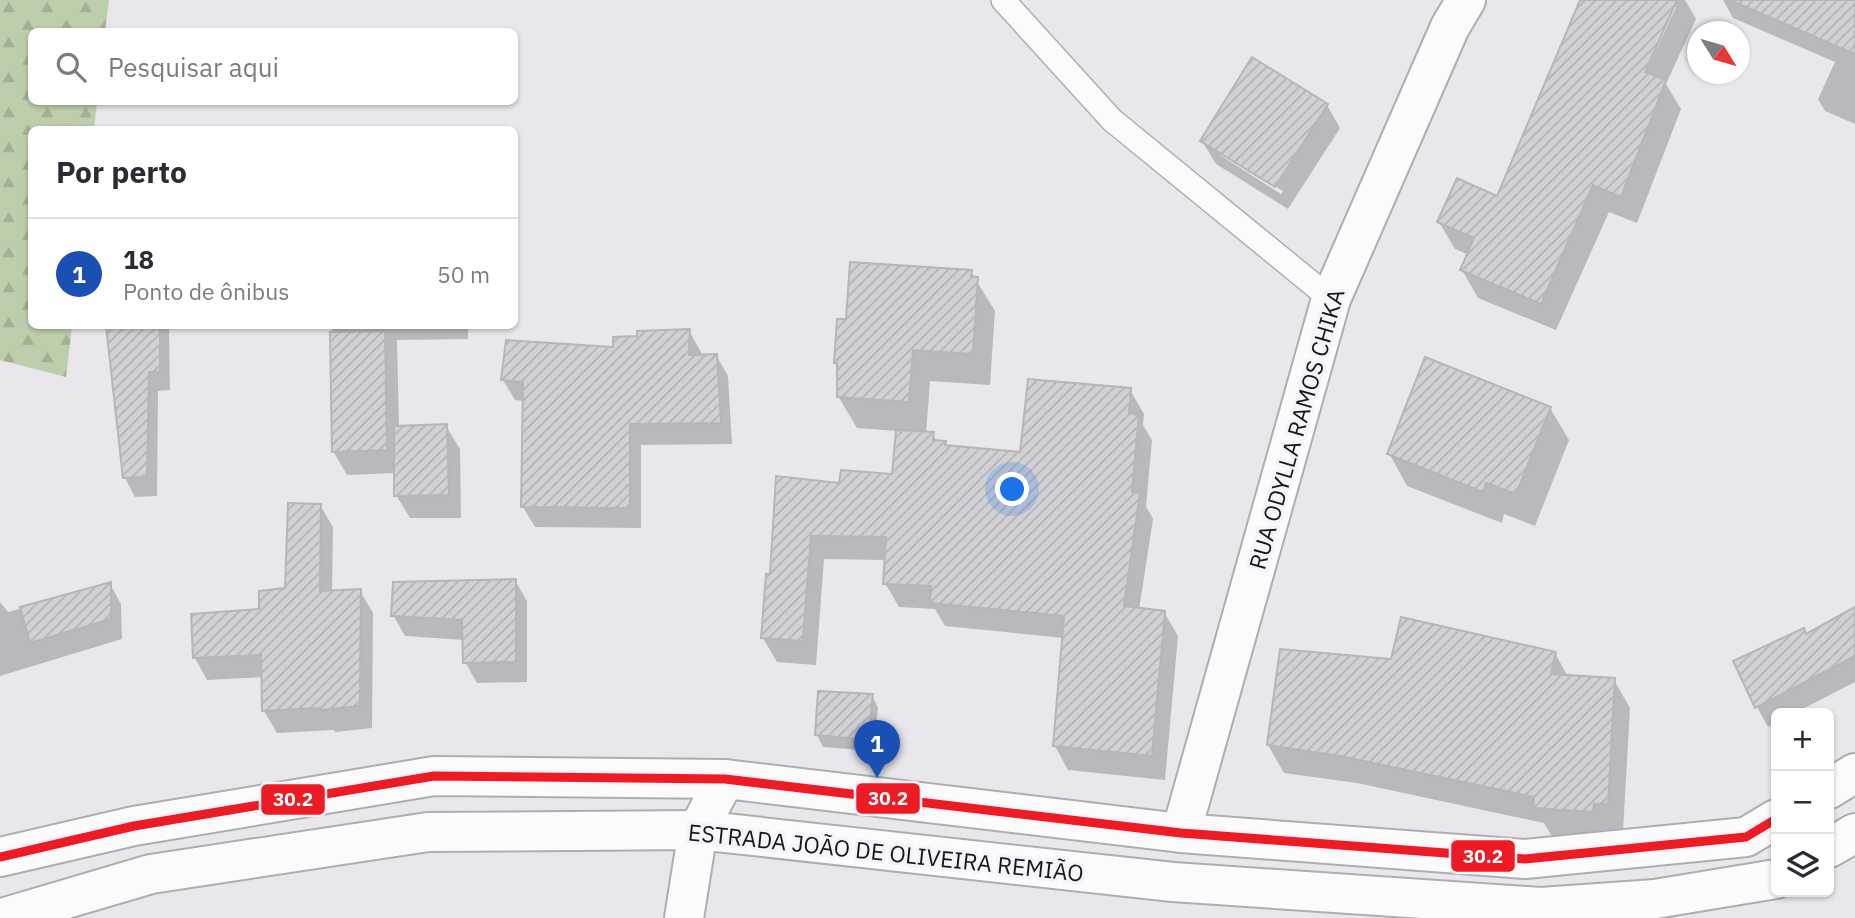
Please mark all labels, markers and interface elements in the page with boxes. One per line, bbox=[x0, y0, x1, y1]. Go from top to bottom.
north arrow bbox=[1687, 21, 1750, 84]
search box bbox=[28, 28, 518, 105]
icon: search bbox=[52, 48, 90, 86]
text: Pesquisar aqui bbox=[108, 50, 279, 84]
text: Por perto bbox=[56, 152, 187, 191]
text: 18 bbox=[123, 242, 154, 276]
text: 1 bbox=[72, 259, 86, 289]
text: 50 m bbox=[437, 259, 490, 289]
text: Ponto de ônibus bbox=[123, 276, 289, 306]
street label: RUA ODYLLA RAMOS CHIKA bbox=[1242, 285, 1351, 573]
your location bbox=[995, 472, 1029, 506]
map controls bbox=[1771, 708, 1834, 897]
button: + bbox=[1771, 708, 1834, 771]
pin: 1 bbox=[854, 720, 900, 778]
button: − bbox=[1771, 771, 1834, 834]
line badge: 30.2 bbox=[855, 782, 921, 815]
line badge: 30.2 bbox=[260, 783, 326, 816]
text: 30.2 bbox=[868, 786, 908, 810]
text: 30.2 bbox=[273, 787, 313, 811]
street label: ESTRADA JOÃO DE OLIVEIRA REMIÃO bbox=[687, 816, 1085, 888]
button: layers bbox=[1771, 834, 1834, 897]
line badge: 30.2 bbox=[1450, 839, 1516, 873]
text: 30.2 bbox=[1463, 844, 1503, 868]

